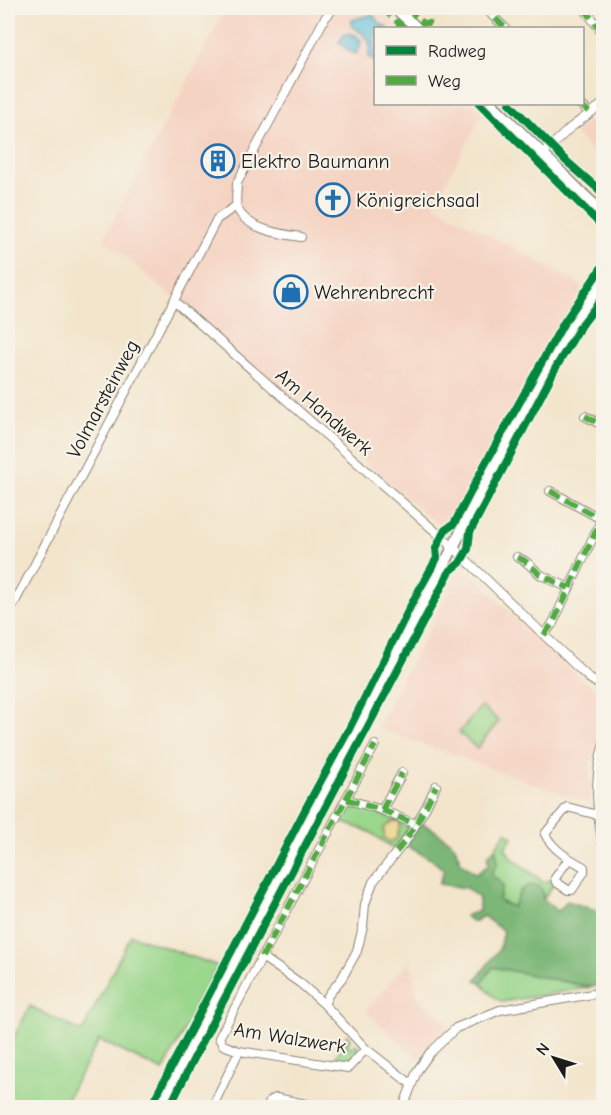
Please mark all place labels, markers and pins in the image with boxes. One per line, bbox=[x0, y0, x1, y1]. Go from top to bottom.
building icon: Elektro Baumann bbox=[200, 143, 236, 179]
place label: Elektro Baumann bbox=[241, 150, 390, 173]
church icon: Königreichsaal bbox=[315, 182, 351, 218]
place label: Königreichsaal bbox=[356, 189, 480, 212]
shop icon: Wehrenbrecht bbox=[273, 274, 309, 310]
place label: Wehrenbrecht bbox=[314, 281, 435, 304]

